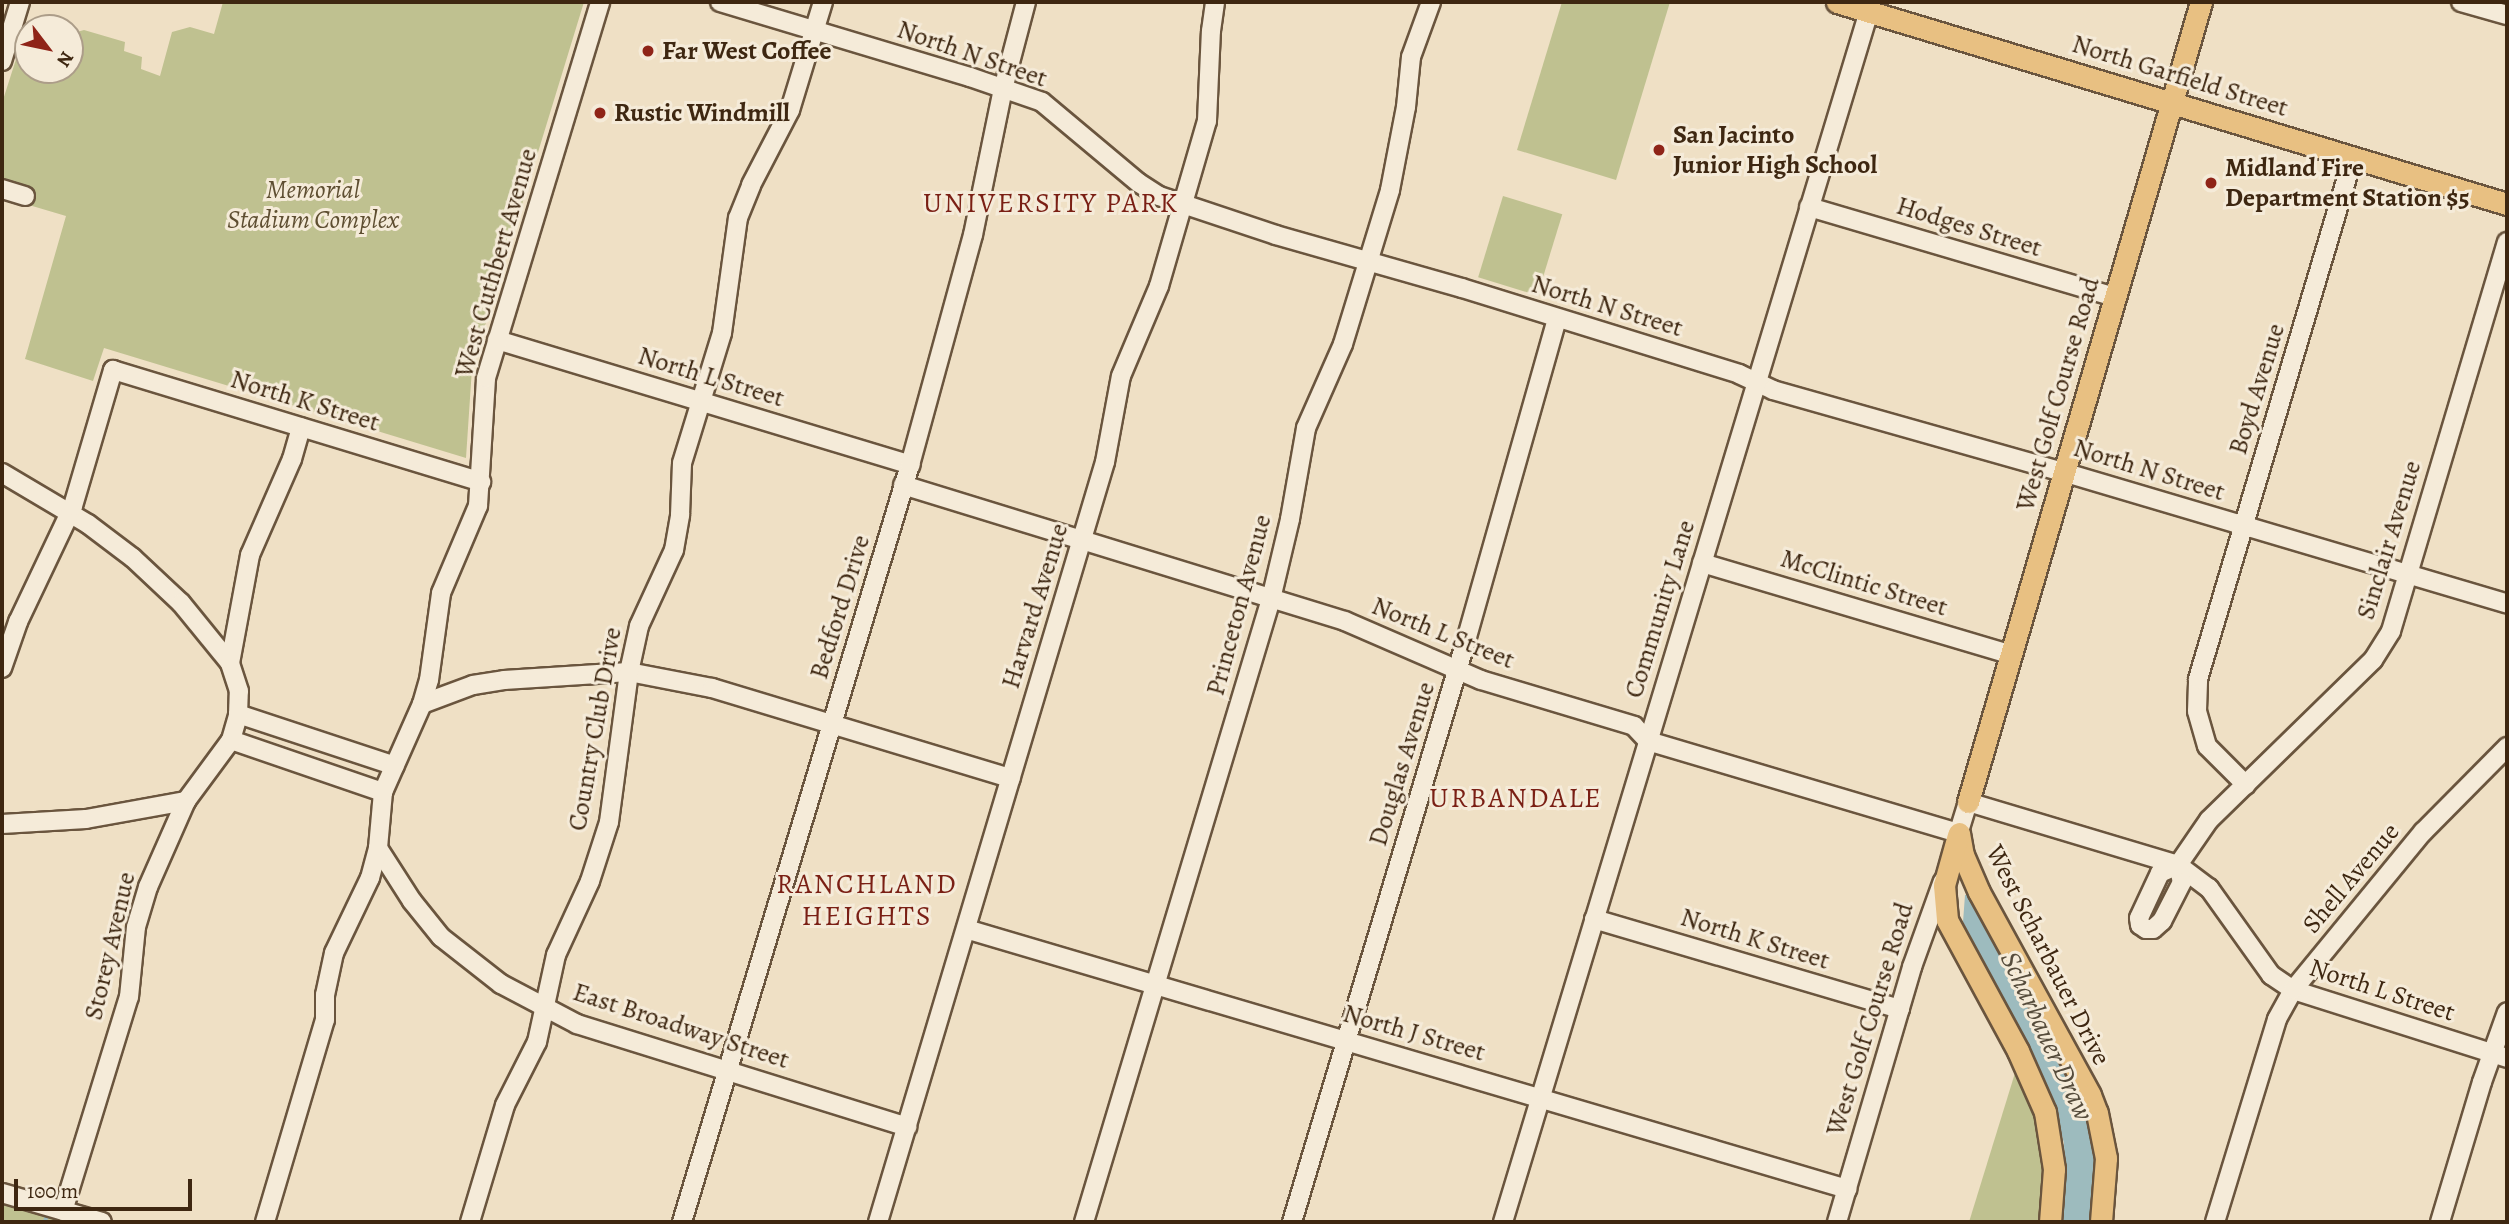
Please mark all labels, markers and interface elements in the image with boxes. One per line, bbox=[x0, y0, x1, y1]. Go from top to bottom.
north arrow bbox=[14, 14, 84, 84]
street label: North N Street bbox=[893, 14, 1051, 94]
street label: North Garfield Street bbox=[2068, 28, 2292, 124]
place label: Far West Coffee bbox=[662, 35, 832, 67]
marker: Far West Coffee bbox=[640, 43, 656, 59]
text: N bbox=[50, 46, 80, 72]
place label: Rustic Windmill bbox=[614, 97, 790, 129]
marker: Rustic Windmill bbox=[592, 105, 608, 121]
place label: San Jacinto Junior High School bbox=[1673, 119, 1877, 180]
marker: San Jacinto Junior High School bbox=[1651, 142, 1667, 158]
street label: West Cuthbert Avenue bbox=[448, 145, 544, 381]
place label: Midland Fire Department Station $5 bbox=[2225, 152, 2470, 214]
park label: Memorial Stadium Complex bbox=[227, 174, 399, 235]
marker: Midland Fire Department Station $5 bbox=[2203, 175, 2219, 191]
district label: UNIVERSITY PARK bbox=[925, 186, 1177, 220]
street label: Hodges Street bbox=[1893, 190, 2045, 264]
street label: North N Street bbox=[1528, 268, 1686, 344]
street label: West Golf Course Road bbox=[2010, 273, 2106, 515]
street label: Boyd Avenue bbox=[2222, 320, 2292, 458]
street label: North L Street bbox=[634, 340, 788, 414]
street label: North K Street bbox=[227, 364, 383, 438]
street label: North N Street bbox=[2070, 432, 2228, 508]
street label: Sinclair Avenue bbox=[2350, 457, 2428, 623]
street label: Princeton Avenue bbox=[1200, 511, 1278, 699]
street label: Community Lane bbox=[1618, 516, 1702, 702]
street label: Harvard Avenue bbox=[995, 520, 1075, 692]
street label: Bedford Drive bbox=[803, 531, 877, 683]
street label: McClintic Street bbox=[1777, 543, 1951, 623]
street label: North L Street bbox=[1367, 590, 1519, 676]
street label: Country Club Drive bbox=[562, 625, 628, 833]
street label: Douglas Avenue bbox=[1362, 678, 1442, 850]
district label: URBANDALE bbox=[1430, 781, 1602, 815]
street label: Shell Avenue bbox=[2296, 817, 2406, 939]
street label: West Scharbauer Drive bbox=[1979, 840, 2117, 1070]
district label: RANCHLAND HEIGHTS bbox=[777, 867, 957, 933]
street label: Storey Avenue bbox=[78, 869, 142, 1023]
street label: West Golf Course Road bbox=[1820, 899, 1920, 1139]
street label: North K Street bbox=[1677, 902, 1833, 976]
water label: Scharbauer Draw bbox=[1993, 946, 2101, 1126]
street label: North L Street bbox=[2305, 952, 2459, 1028]
street label: East Broadway Street bbox=[569, 976, 793, 1076]
street label: North J Street bbox=[1339, 998, 1489, 1068]
scale bar bbox=[18, 1164, 196, 1208]
text: 100 m bbox=[27, 1177, 78, 1205]

